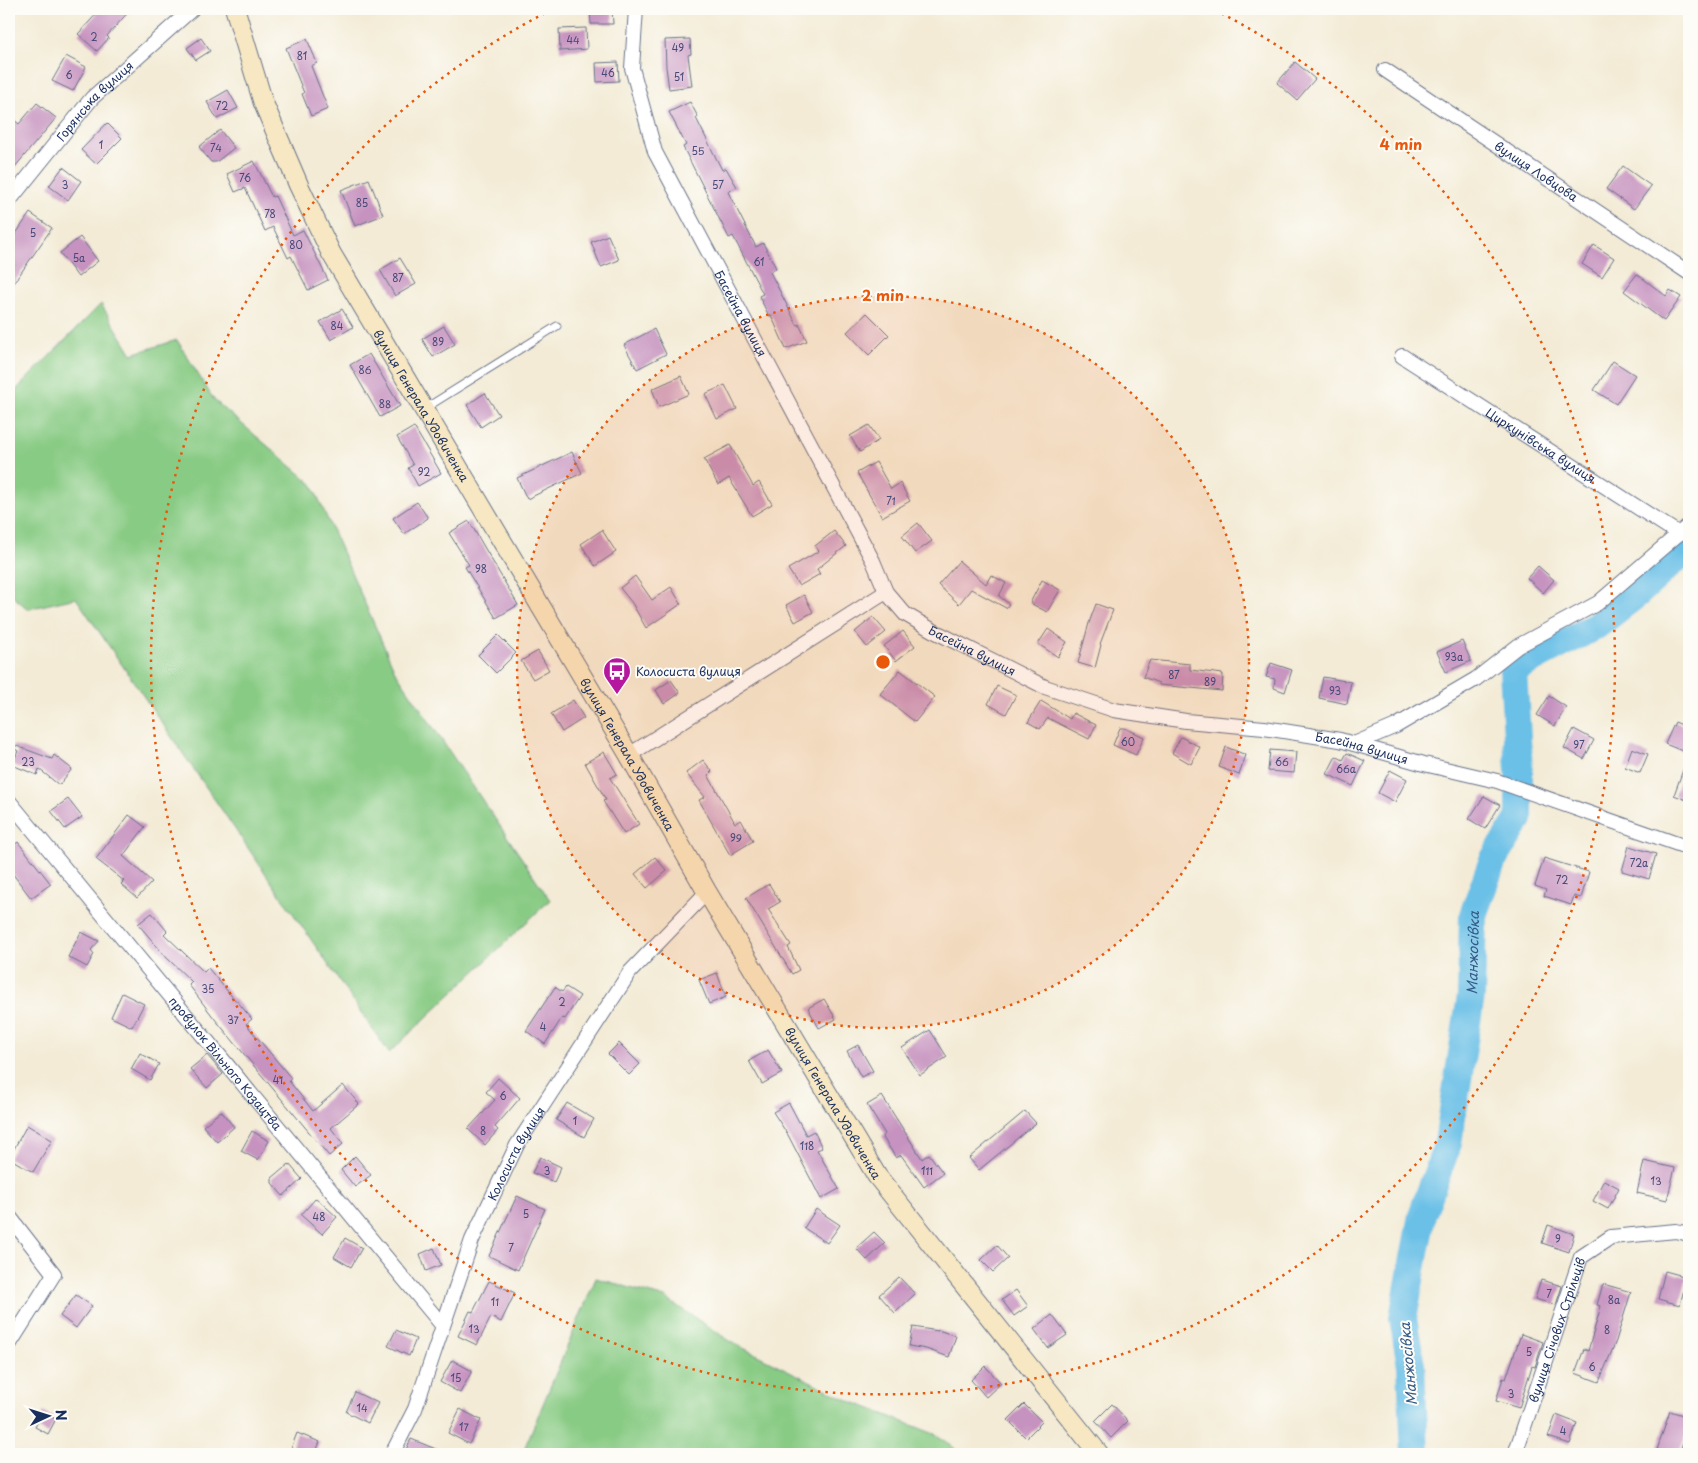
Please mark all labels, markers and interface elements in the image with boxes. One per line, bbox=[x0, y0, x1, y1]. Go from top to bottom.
house number: 2 bbox=[90, 29, 98, 44]
house number: 44 bbox=[566, 32, 580, 47]
house number: 49 bbox=[672, 40, 684, 55]
house number: 81 bbox=[297, 48, 307, 63]
street label: Горянська вулиця bbox=[52, 56, 137, 145]
house number: 46 bbox=[601, 65, 615, 80]
house number: 6 bbox=[65, 67, 73, 82]
house number: 51 bbox=[674, 69, 684, 84]
house number: 72 bbox=[216, 98, 228, 113]
text: 4 min bbox=[1380, 132, 1422, 155]
house number: 1 bbox=[99, 137, 103, 152]
street label: вулиця Ловцова bbox=[1491, 137, 1582, 206]
house number: 74 bbox=[210, 140, 222, 155]
house number: 55 bbox=[692, 143, 705, 158]
house number: 76 bbox=[239, 170, 251, 185]
house number: 3 bbox=[62, 177, 68, 192]
house number: 57 bbox=[712, 177, 724, 192]
house number: 85 bbox=[356, 195, 368, 210]
house number: 78 bbox=[264, 206, 276, 221]
house number: 5 bbox=[30, 225, 36, 240]
house number: 80 bbox=[289, 237, 303, 252]
house number: 5а bbox=[73, 250, 86, 265]
house number: 61 bbox=[753, 254, 765, 269]
street label: Басейна вулиця bbox=[711, 267, 771, 360]
house number: 87 bbox=[392, 270, 404, 285]
text: 2 min bbox=[862, 283, 904, 306]
house number: 84 bbox=[331, 318, 344, 333]
street label: вулиця Генерала Удовиченка bbox=[369, 326, 474, 485]
house number: 89 bbox=[432, 334, 444, 349]
house number: 86 bbox=[359, 362, 372, 377]
house number: 88 bbox=[379, 396, 391, 411]
street label: Циркунівська вулиця bbox=[1482, 403, 1599, 487]
house number: 92 bbox=[418, 464, 430, 479]
house number: 71 bbox=[886, 493, 896, 508]
house number: 98 bbox=[475, 561, 487, 576]
street label: Басейна вулиця bbox=[926, 621, 1019, 680]
house number: 93а bbox=[1445, 649, 1464, 664]
centre of rings bbox=[874, 653, 892, 671]
bus stop icon: Колосиста вулиця bbox=[602, 656, 632, 695]
place label: Колосиста вулиця bbox=[636, 662, 741, 680]
house number: 87 bbox=[1168, 667, 1180, 682]
street label: вулиця Генерала Удовиченка bbox=[576, 674, 679, 834]
house number: 89 bbox=[1204, 674, 1216, 689]
house number: 93 bbox=[1329, 683, 1341, 698]
street label: Басейна вулиця bbox=[1314, 727, 1410, 768]
house number: 60 bbox=[1121, 734, 1135, 749]
house number: 97 bbox=[1573, 737, 1585, 752]
house number: 23 bbox=[21, 754, 35, 769]
house number: 66 bbox=[1275, 754, 1289, 769]
house number: 66а bbox=[1336, 761, 1357, 776]
house number: 99 bbox=[730, 830, 742, 845]
house number: 72а bbox=[1630, 855, 1649, 870]
house number: 72 bbox=[1556, 872, 1568, 887]
water label: Манжосівка bbox=[1461, 910, 1484, 995]
house number: 35 bbox=[202, 981, 214, 996]
street label: провулок Вільного Козацтва bbox=[165, 992, 287, 1134]
house number: 2 bbox=[558, 994, 566, 1009]
house number: 37 bbox=[227, 1012, 240, 1027]
house number: 4 bbox=[540, 1019, 547, 1034]
street label: вулиця Генерала Удовиченка bbox=[781, 1023, 886, 1183]
house number: 41 bbox=[273, 1072, 283, 1087]
house number: 6 bbox=[499, 1088, 507, 1103]
street label: Колосиста вулиця bbox=[483, 1103, 549, 1204]
house number: 1 bbox=[573, 1113, 577, 1128]
house number: 8 bbox=[480, 1123, 486, 1138]
house number: 118 bbox=[800, 1138, 814, 1153]
house number: 3 bbox=[544, 1163, 550, 1178]
house number: 111 bbox=[921, 1163, 933, 1178]
house number: 13 bbox=[1650, 1173, 1662, 1188]
house number: 5 bbox=[523, 1206, 529, 1221]
house number: 48 bbox=[313, 1209, 325, 1224]
house number: 9 bbox=[1555, 1231, 1561, 1246]
house number: 7 bbox=[508, 1240, 514, 1255]
street label: вулиця Січових Стрільців bbox=[1524, 1255, 1589, 1405]
house number: 7 bbox=[1546, 1286, 1552, 1301]
house number: 8а bbox=[1608, 1292, 1621, 1307]
house number: 11 bbox=[491, 1294, 499, 1309]
water label: Манжосівка bbox=[1394, 1320, 1422, 1406]
house number: 13 bbox=[468, 1321, 480, 1336]
house number: 8 bbox=[1604, 1322, 1610, 1337]
house number: 5 bbox=[1526, 1344, 1532, 1359]
house number: 6 bbox=[1588, 1359, 1596, 1374]
house number: 15 bbox=[451, 1370, 461, 1385]
house number: 3 bbox=[1508, 1386, 1514, 1401]
north arrow bbox=[22, 1390, 72, 1440]
house number: 14 bbox=[356, 1400, 368, 1415]
text: N bbox=[51, 1409, 72, 1421]
house number: 17 bbox=[459, 1419, 470, 1434]
house number: 4 bbox=[1560, 1423, 1567, 1438]

